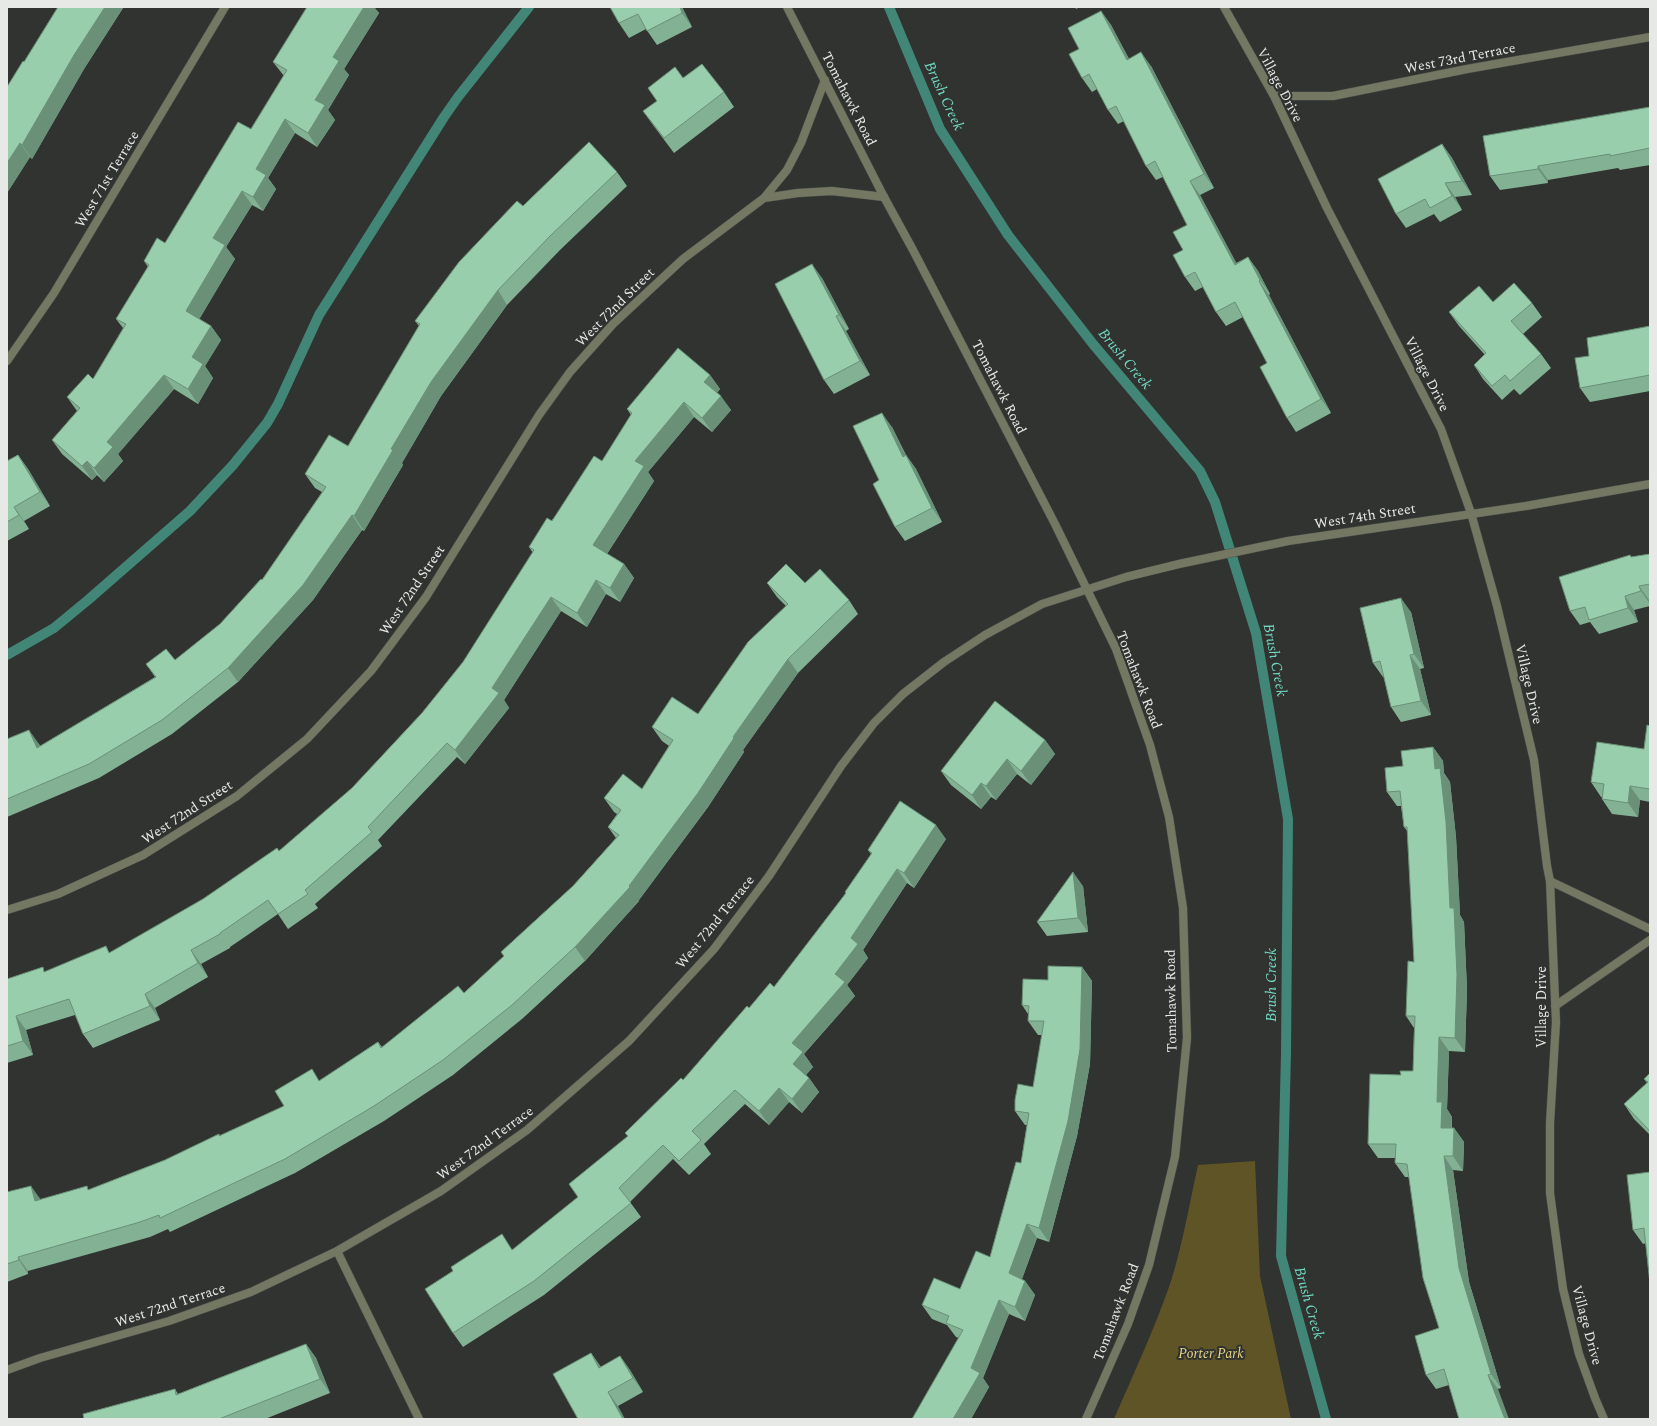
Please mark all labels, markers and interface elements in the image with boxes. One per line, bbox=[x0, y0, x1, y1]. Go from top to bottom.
street label: West 73rd Terrace bbox=[1403, 37, 1517, 79]
street label: Village Drive bbox=[1252, 44, 1309, 126]
street label: Tomahawk Road bbox=[816, 48, 882, 150]
water label: Brush Creek bbox=[918, 58, 970, 134]
street label: West 71st Terrace bbox=[70, 126, 144, 232]
street label: West 72nd Street bbox=[571, 262, 660, 351]
water label: Brush Creek bbox=[1092, 323, 1158, 395]
street label: Village Drive bbox=[1399, 333, 1455, 415]
street label: Tomahawk Road bbox=[966, 336, 1032, 438]
street label: West 74th Street bbox=[1313, 498, 1417, 534]
street label: West 72nd Street bbox=[374, 541, 450, 639]
water label: Brush Creek bbox=[1257, 621, 1293, 699]
street label: Tomahawk Road bbox=[1111, 628, 1167, 732]
street label: Village Drive bbox=[1510, 642, 1548, 726]
street label: West 72nd Street bbox=[137, 775, 237, 849]
street label: West 72nd Terrace bbox=[671, 870, 760, 973]
water label: Brush Creek bbox=[1260, 948, 1283, 1022]
street label: Tomahawk Road bbox=[1160, 949, 1182, 1053]
street label: Village Drive bbox=[1531, 966, 1552, 1048]
street label: West 72nd Terrace bbox=[432, 1101, 538, 1185]
street label: Tomahawk Road bbox=[1088, 1260, 1144, 1364]
water label: Brush Creek bbox=[1288, 1264, 1330, 1342]
street label: West 72nd Terrace bbox=[112, 1277, 228, 1333]
street label: Village Drive bbox=[1566, 1283, 1608, 1367]
park label: Porter Park bbox=[1178, 1343, 1244, 1364]

